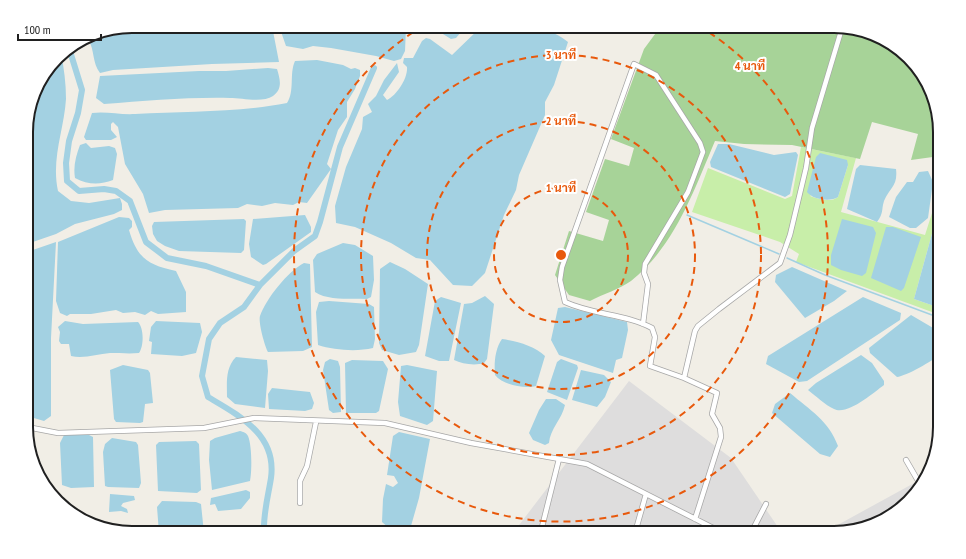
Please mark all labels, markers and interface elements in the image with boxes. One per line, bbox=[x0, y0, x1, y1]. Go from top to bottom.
scale bar bbox=[18, 16, 101, 42]
text: 100 m bbox=[24, 22, 51, 37]
text: 3 นาที bbox=[546, 47, 576, 62]
text: 4 นาที bbox=[735, 58, 765, 73]
text: 2 นาที bbox=[546, 113, 576, 128]
text: 1 นาที bbox=[546, 180, 576, 195]
centre of rings bbox=[554, 248, 568, 262]

